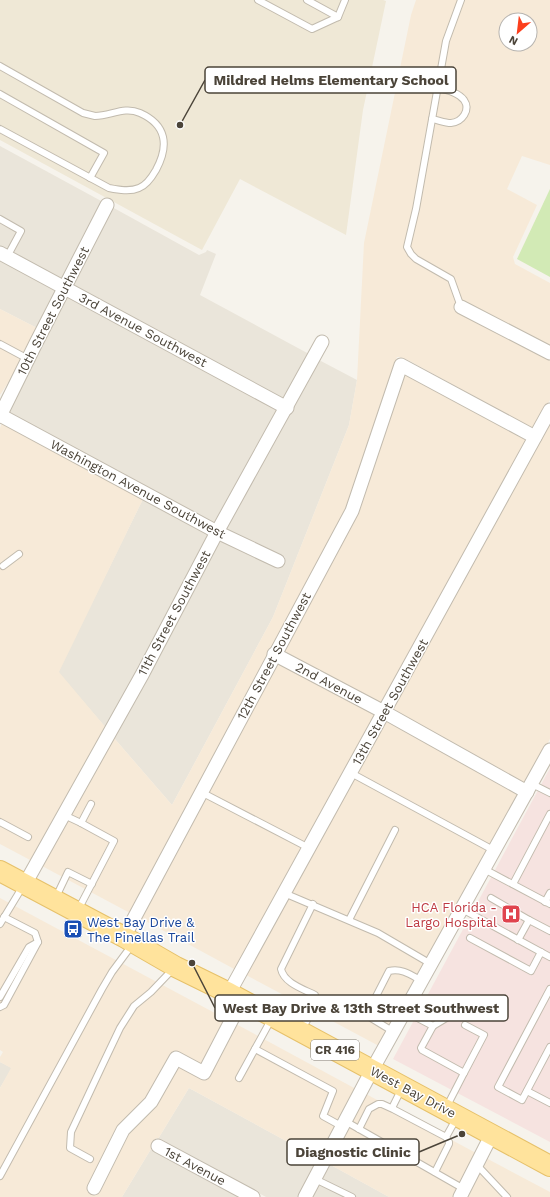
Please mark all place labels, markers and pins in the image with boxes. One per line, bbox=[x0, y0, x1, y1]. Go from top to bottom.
callout: Mildred Helms Elementary School bbox=[205, 67, 456, 93]
place label: HCA Florida - Largo Hospital bbox=[405, 900, 497, 930]
hospital icon: HCA Florida - Largo Hospital bbox=[500, 903, 522, 925]
place label: West Bay Drive & The Pinellas Trail bbox=[87, 915, 195, 945]
bus stop icon: West Bay Drive & The Pinellas Trail bbox=[62, 918, 84, 940]
callout: West Bay Drive & 13th Street Southwest bbox=[215, 995, 508, 1021]
callout: Diagnostic Clinic bbox=[287, 1139, 419, 1165]

